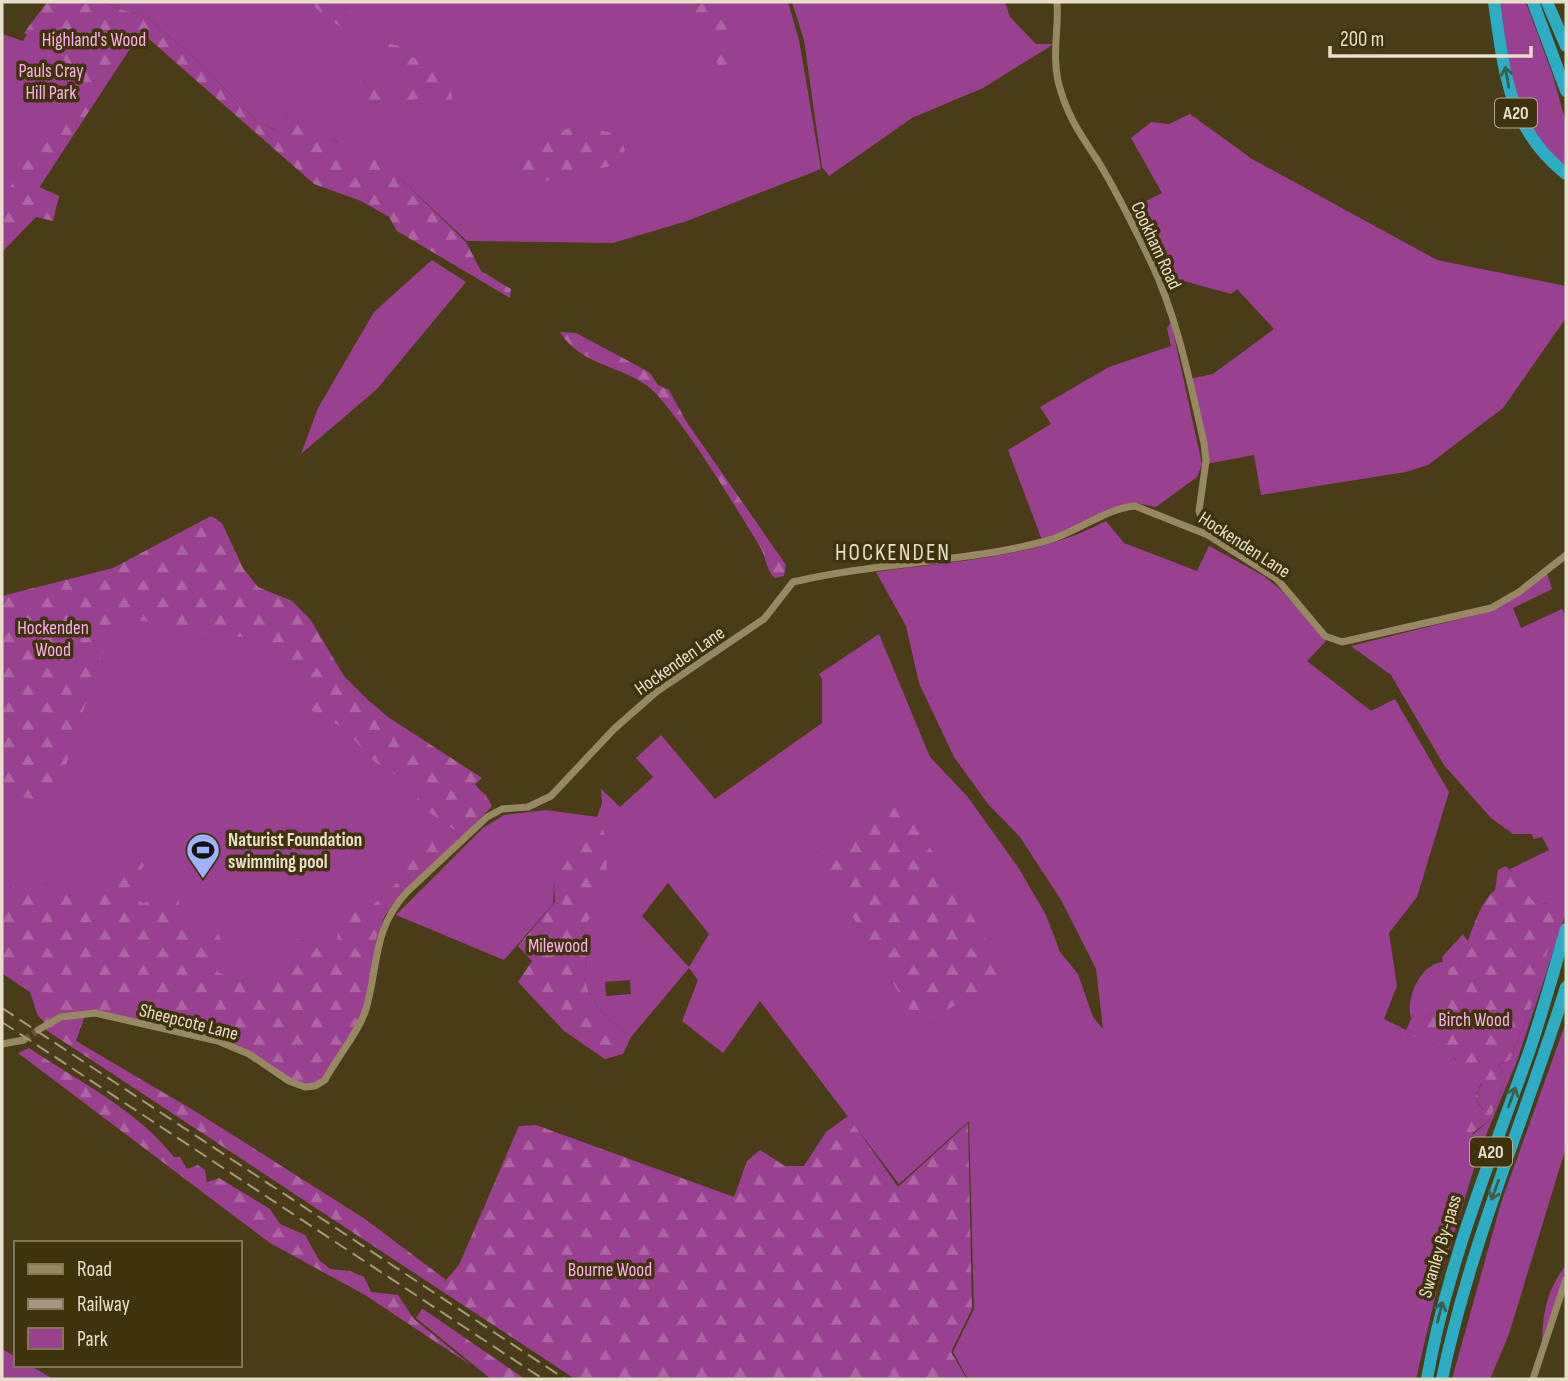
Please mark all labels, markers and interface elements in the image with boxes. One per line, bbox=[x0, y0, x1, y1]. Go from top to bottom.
scale bar bbox=[1330, 14, 1531, 58]
text: 200 m bbox=[1340, 27, 1384, 52]
park label: Highland's Wood bbox=[42, 29, 146, 52]
park label: Pauls Cray Hill Park bbox=[18, 60, 84, 105]
one-way arrow bbox=[1499, 66, 1513, 89]
road number: A20 bbox=[1495, 98, 1537, 128]
street label: Cookham Road bbox=[1125, 198, 1186, 293]
street label: Hockenden Lane bbox=[1194, 507, 1294, 583]
district label: HOCKENDEN bbox=[835, 539, 951, 567]
park label: Hockenden Wood bbox=[17, 617, 89, 662]
street label: Hockenden Lane bbox=[630, 622, 729, 701]
place label: Naturist Foundation swimming pool bbox=[228, 829, 362, 874]
sports icon: Naturist Foundation swimming pool bbox=[184, 831, 222, 880]
park label: Milewood bbox=[528, 935, 588, 958]
street label: Sheepcote Lane bbox=[137, 999, 241, 1046]
park label: Birch Wood bbox=[1438, 1009, 1510, 1032]
one-way arrow bbox=[1507, 1086, 1520, 1108]
road number: A20 bbox=[1470, 1138, 1512, 1167]
one-way arrow bbox=[1488, 1178, 1500, 1200]
street label: Swanley By-pass bbox=[1414, 1192, 1467, 1301]
legend bbox=[14, 1241, 242, 1367]
text: Road bbox=[77, 1257, 112, 1282]
park label: Bourne Wood bbox=[568, 1259, 652, 1282]
text: Railway bbox=[77, 1292, 130, 1317]
one-way arrow bbox=[1434, 1301, 1447, 1324]
text: Park bbox=[77, 1327, 108, 1352]

